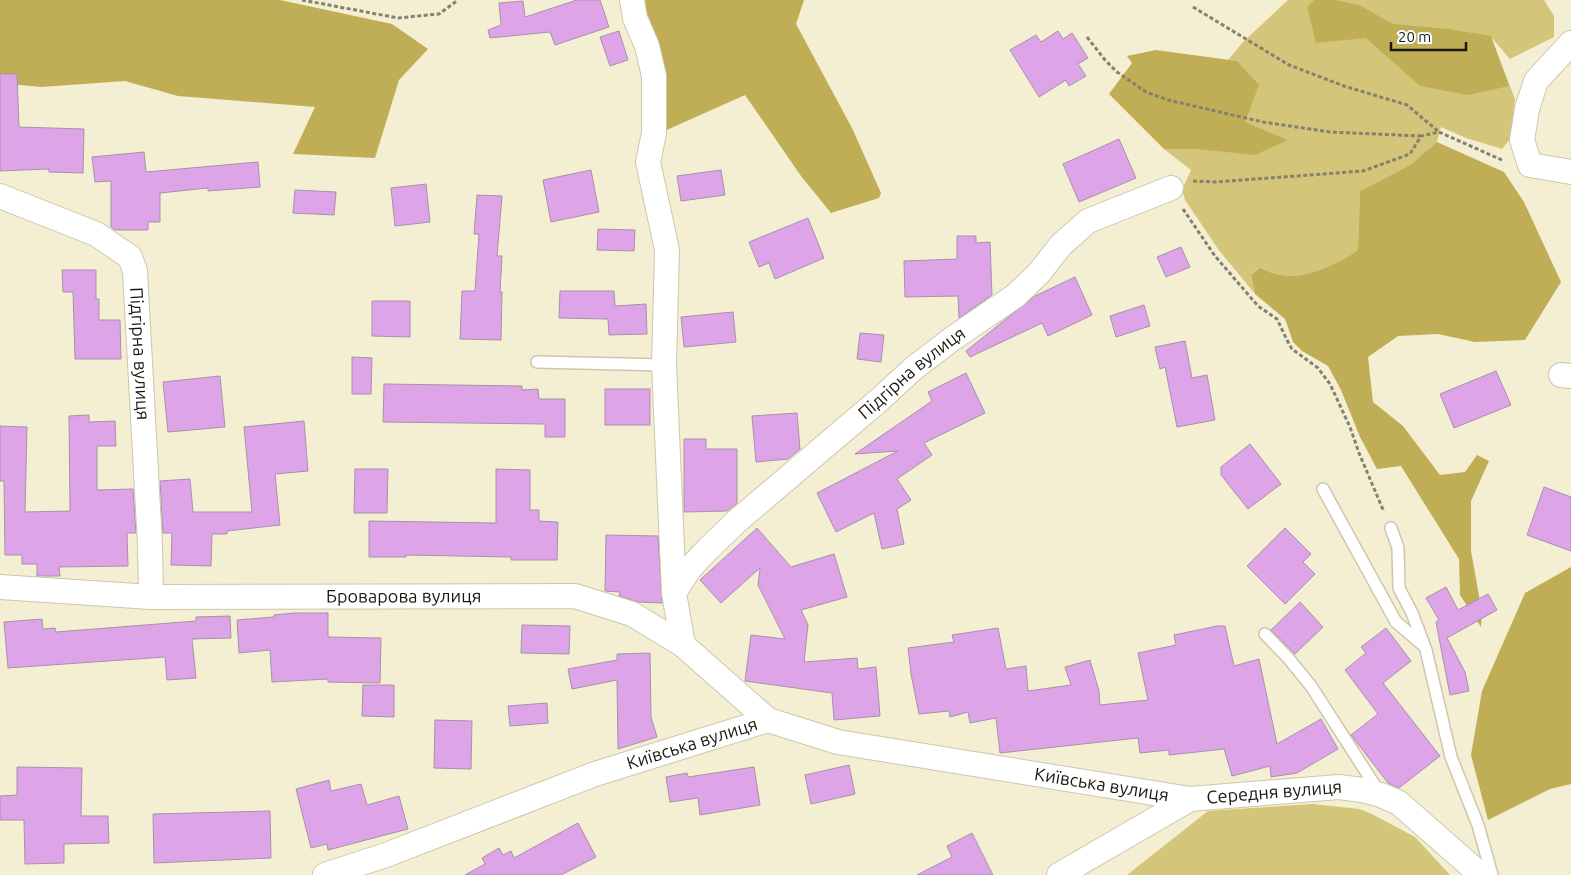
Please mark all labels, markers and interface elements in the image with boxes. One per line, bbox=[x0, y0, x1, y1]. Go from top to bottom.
scale bar bbox=[1391, 20, 1466, 52]
text: 20 m bbox=[1398, 28, 1431, 45]
street label: Підгірна вулиця bbox=[127, 287, 154, 421]
street label: Підгірна вулиця bbox=[854, 322, 968, 423]
street label: Броварова вулиця bbox=[326, 585, 481, 606]
street label: Київська вулиця bbox=[624, 713, 760, 773]
street label: Київська вулиця bbox=[1033, 763, 1170, 804]
street label: Середня вулиця bbox=[1206, 776, 1343, 807]

